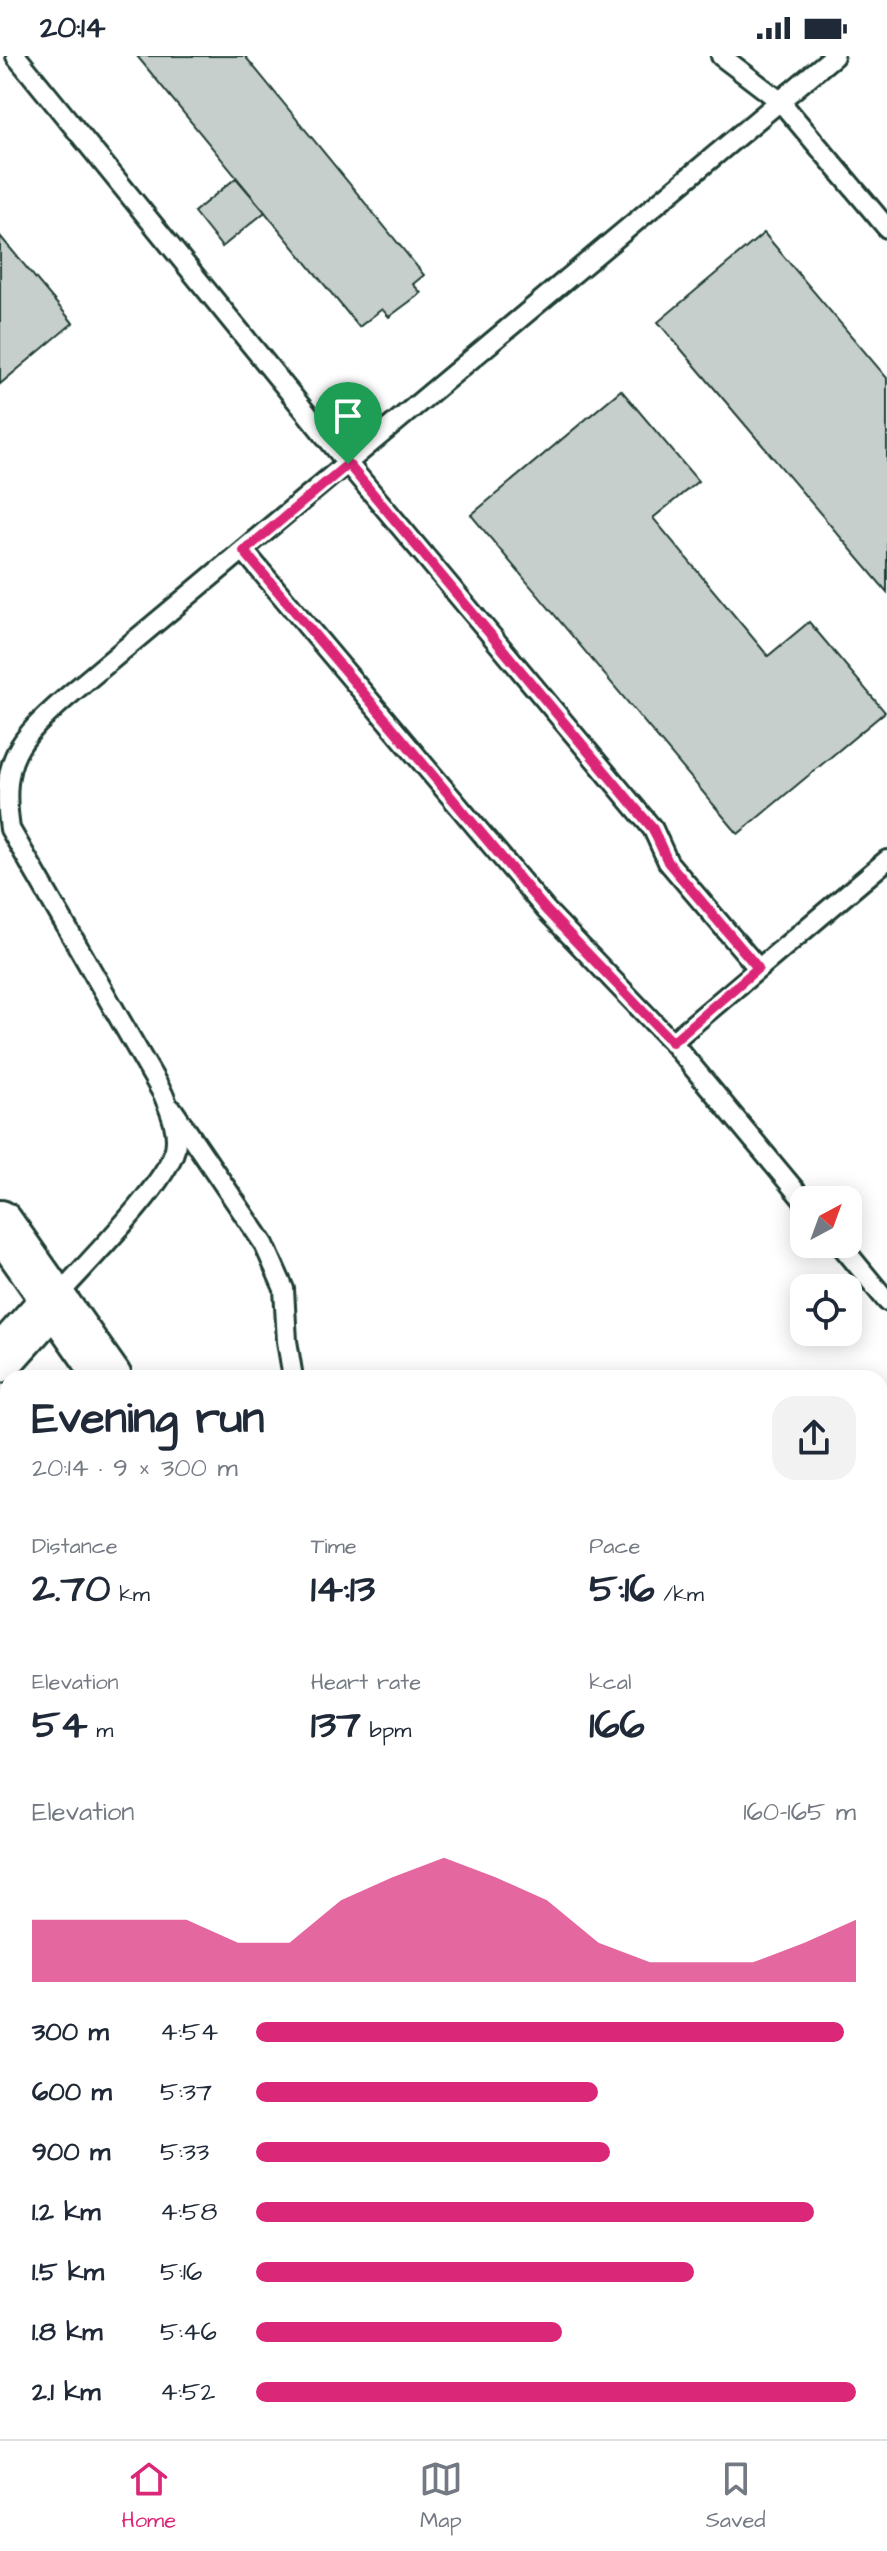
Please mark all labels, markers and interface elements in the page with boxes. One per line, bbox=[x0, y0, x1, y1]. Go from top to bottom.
text: 20:14 bbox=[40, 7, 105, 49]
pin bbox=[314, 382, 382, 464]
icon: arrive bbox=[326, 394, 370, 438]
north arrow bbox=[790, 1186, 862, 1258]
map controls bbox=[790, 1186, 862, 1346]
button: locate bbox=[790, 1274, 862, 1346]
text: Evening run bbox=[32, 1389, 264, 1450]
button: share bbox=[772, 1396, 856, 1480]
text: 20:14 · 9 × 300 m bbox=[32, 1450, 238, 1486]
text: Distance bbox=[32, 1531, 118, 1562]
text: Time bbox=[311, 1531, 357, 1562]
text: Pace bbox=[589, 1531, 640, 1562]
text: 2.70 bbox=[32, 1562, 110, 1617]
text: 14:13 bbox=[311, 1562, 375, 1617]
text: 5:16 bbox=[589, 1562, 655, 1617]
text: km bbox=[110, 1579, 150, 1610]
text: /km bbox=[655, 1579, 704, 1610]
text: Elevation bbox=[32, 1667, 119, 1698]
text: Heart rate bbox=[311, 1667, 421, 1698]
text: kcal bbox=[589, 1667, 631, 1698]
text: 54 bbox=[32, 1698, 88, 1753]
text: 137 bbox=[311, 1698, 361, 1753]
text: 166 bbox=[589, 1698, 645, 1753]
text: m bbox=[88, 1715, 113, 1746]
text: bpm bbox=[361, 1715, 411, 1746]
text: Elevation bbox=[32, 1794, 134, 1830]
text: 160–165 m bbox=[743, 1794, 856, 1830]
text: 300 m bbox=[32, 2014, 109, 2050]
text: 4:54 bbox=[160, 2014, 218, 2050]
text: 600 m bbox=[32, 2074, 112, 2110]
text: 5:37 bbox=[160, 2074, 212, 2110]
text: 900 m bbox=[32, 2134, 110, 2170]
text: 5:33 bbox=[160, 2134, 209, 2170]
text: 1.2 km bbox=[32, 2194, 100, 2230]
text: 4:58 bbox=[160, 2194, 217, 2230]
text: 1.5 km bbox=[32, 2254, 104, 2290]
text: 5:16 bbox=[160, 2254, 202, 2290]
text: 1.8 km bbox=[32, 2314, 102, 2350]
text: 5:46 bbox=[160, 2314, 217, 2350]
text: 2.1 km bbox=[32, 2374, 100, 2410]
text: 4:52 bbox=[160, 2374, 215, 2410]
tab: Home bbox=[121, 2457, 176, 2536]
tab: Map bbox=[419, 2457, 463, 2536]
tab: Saved bbox=[706, 2457, 766, 2536]

